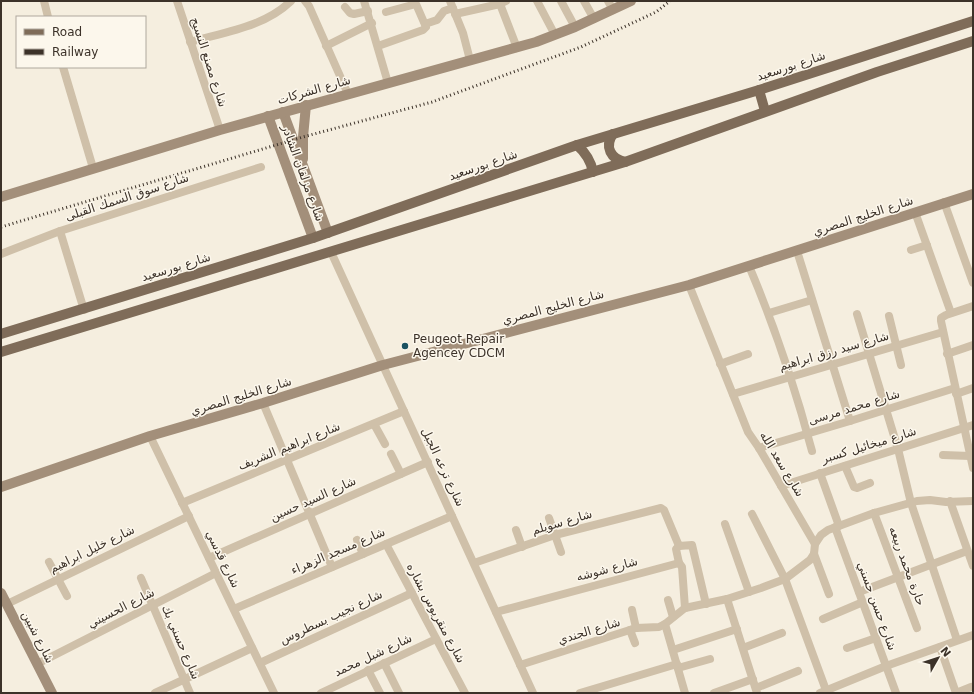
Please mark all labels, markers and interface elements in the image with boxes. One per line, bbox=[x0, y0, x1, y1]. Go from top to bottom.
street label: شارع مصنع النسيج bbox=[187, 15, 230, 109]
legend bbox=[16, 16, 146, 68]
text: Road bbox=[52, 25, 82, 39]
text: Railway bbox=[52, 45, 98, 59]
street label: شارع بورسعيد bbox=[755, 48, 828, 85]
street label: شارع الشركات bbox=[276, 73, 352, 108]
street label: شارع مزلقان الشادر bbox=[278, 122, 327, 224]
street label: شارع بورسعيد bbox=[447, 147, 519, 184]
street label: شارع سوق السمك القبلى bbox=[63, 170, 191, 225]
street label: شارع الخليج المصري bbox=[811, 193, 915, 240]
street label: شارع بورسعيد bbox=[140, 250, 213, 285]
street label: شارع الخليج المصري bbox=[501, 287, 606, 328]
street label: شارع سيد رزق ابراهيم bbox=[777, 329, 891, 374]
place label: Peugeot Repair Agencey CDCM bbox=[413, 332, 505, 360]
marker: Peugeot Repair Agencey CDCM bbox=[400, 341, 410, 351]
street label: شارع الخليج المصري bbox=[189, 374, 293, 419]
street label: شارع محمد مرسى bbox=[807, 386, 902, 429]
street label: شارع ابراهيم الشريف bbox=[236, 419, 342, 474]
street label: شارع ميخائيل كسبر bbox=[819, 424, 918, 467]
street label: شارع ترعه الجبل bbox=[418, 425, 467, 509]
street label: شارع سعد الله bbox=[756, 429, 807, 500]
street label: شارع السيد حسين bbox=[268, 474, 359, 525]
street label: شارع سويلم bbox=[530, 507, 594, 538]
street label: شارع خليل ابراهيم bbox=[47, 522, 137, 577]
street label: شارع مسجد الزهراء bbox=[289, 525, 388, 578]
street label: حارة محمد ربيعه bbox=[885, 525, 928, 608]
street label: شارع قدسي bbox=[202, 528, 243, 591]
street label: شارع شوشه bbox=[575, 554, 640, 585]
street label: شارع حسن حسني bbox=[854, 560, 900, 653]
street label: شارع منقريوس بشاره bbox=[403, 561, 468, 666]
street label: شارع الحسيني bbox=[85, 585, 157, 632]
street label: شارع نجيب بسطروس bbox=[277, 587, 385, 648]
street label: شارع حسني بك bbox=[158, 603, 203, 682]
street label: شارع شبين bbox=[18, 608, 57, 666]
street label: شارع الجندي bbox=[556, 615, 622, 648]
street label: شارع شبل محمد bbox=[332, 631, 415, 680]
north arrow bbox=[918, 638, 958, 678]
text: N bbox=[937, 644, 953, 660]

